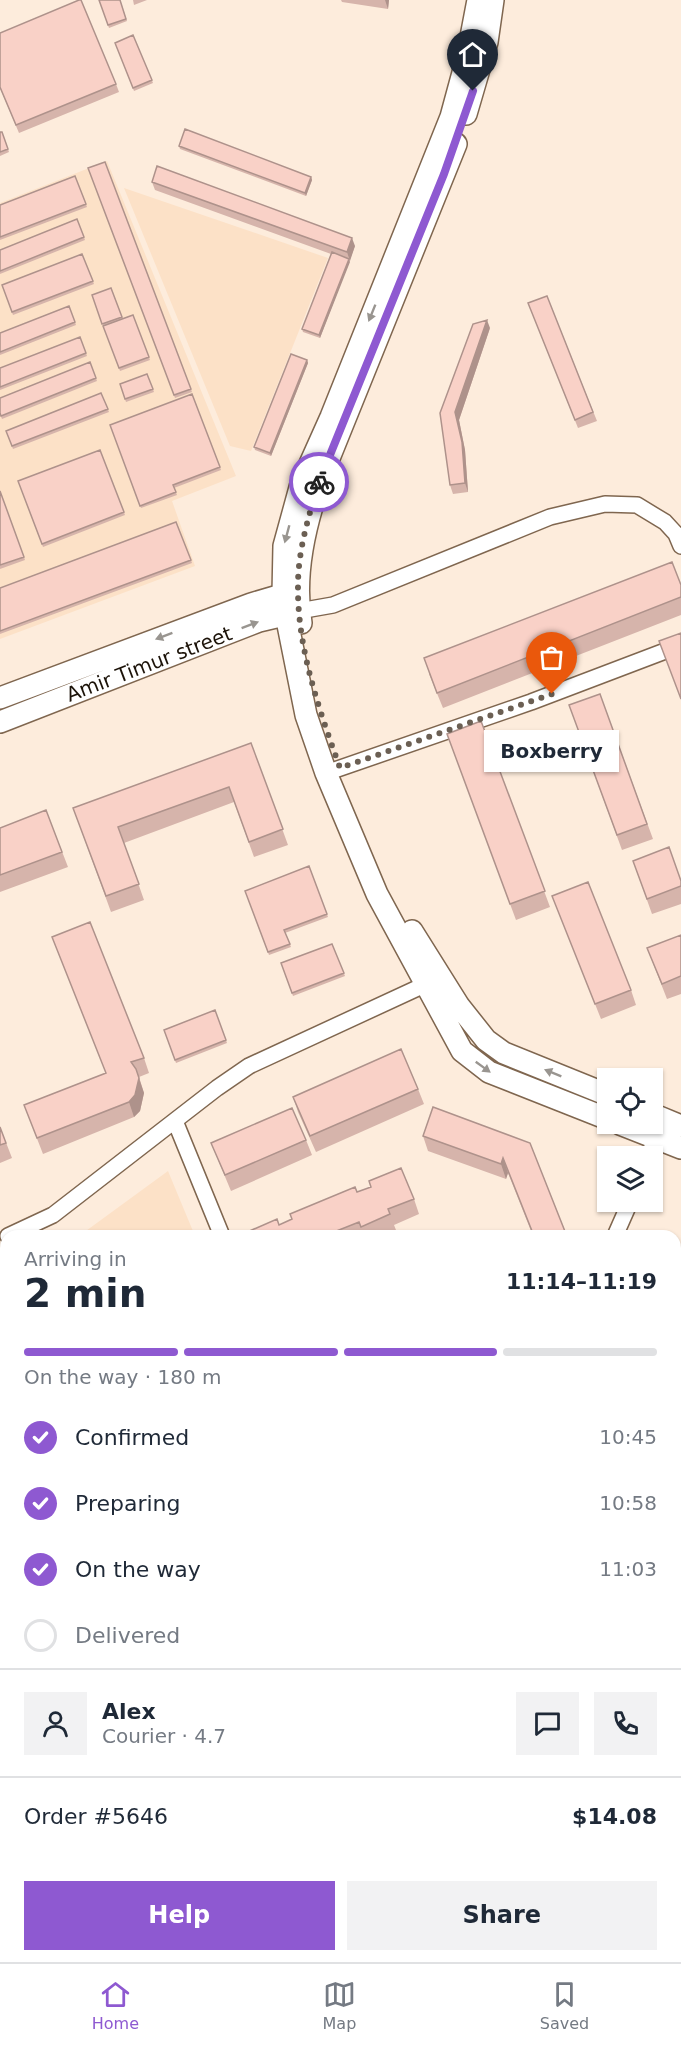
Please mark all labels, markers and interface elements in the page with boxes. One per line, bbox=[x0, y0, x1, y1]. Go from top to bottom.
pin bbox=[447, 29, 498, 91]
icon: home bbox=[456, 38, 489, 71]
one-way arrow bbox=[367, 305, 377, 323]
courier bbox=[289, 452, 349, 512]
icon: bike bbox=[303, 466, 336, 499]
one-way arrow bbox=[282, 525, 292, 543]
one-way arrow bbox=[241, 620, 259, 629]
street label: Amir Timur street bbox=[63, 621, 235, 707]
one-way arrow bbox=[154, 632, 172, 642]
pin bbox=[526, 632, 577, 694]
icon: bag bbox=[535, 641, 568, 674]
callout: Boxberry bbox=[484, 730, 620, 772]
text: Boxberry bbox=[500, 739, 603, 763]
one-way arrow bbox=[475, 1060, 490, 1072]
one-way arrow bbox=[544, 1068, 562, 1078]
map controls bbox=[597, 1068, 663, 1212]
button: locate bbox=[597, 1068, 663, 1134]
button: layers bbox=[597, 1146, 663, 1212]
text: Arriving in bbox=[24, 1247, 127, 1271]
text: 11:14–11:19 bbox=[506, 1269, 657, 1294]
text: 2 min bbox=[24, 1271, 146, 1316]
text: On the way · 180 m bbox=[24, 1365, 222, 1389]
icon: check bbox=[24, 1421, 57, 1454]
text: Confirmed bbox=[75, 1425, 189, 1450]
text: 10:45 bbox=[599, 1425, 657, 1449]
icon: check bbox=[24, 1487, 57, 1520]
text: Preparing bbox=[75, 1491, 181, 1516]
text: 10:58 bbox=[599, 1491, 657, 1515]
icon: check bbox=[24, 1553, 57, 1586]
text: On the way bbox=[75, 1557, 201, 1582]
text: 11:03 bbox=[599, 1557, 657, 1581]
text: Delivered bbox=[75, 1623, 180, 1648]
button: person bbox=[24, 1692, 87, 1755]
button: chat bbox=[516, 1692, 579, 1755]
button: phone bbox=[594, 1692, 657, 1755]
text: Alex bbox=[102, 1699, 156, 1724]
text: Courier · 4.7 bbox=[102, 1724, 226, 1748]
text: Order #5646 bbox=[24, 1804, 168, 1829]
text: $14.08 bbox=[572, 1804, 657, 1829]
button: Help bbox=[24, 1881, 335, 1950]
button: Share bbox=[347, 1881, 657, 1950]
tab: Home bbox=[92, 1978, 139, 2033]
tab: Map bbox=[323, 1978, 356, 2033]
tab: Saved bbox=[540, 1978, 589, 2033]

